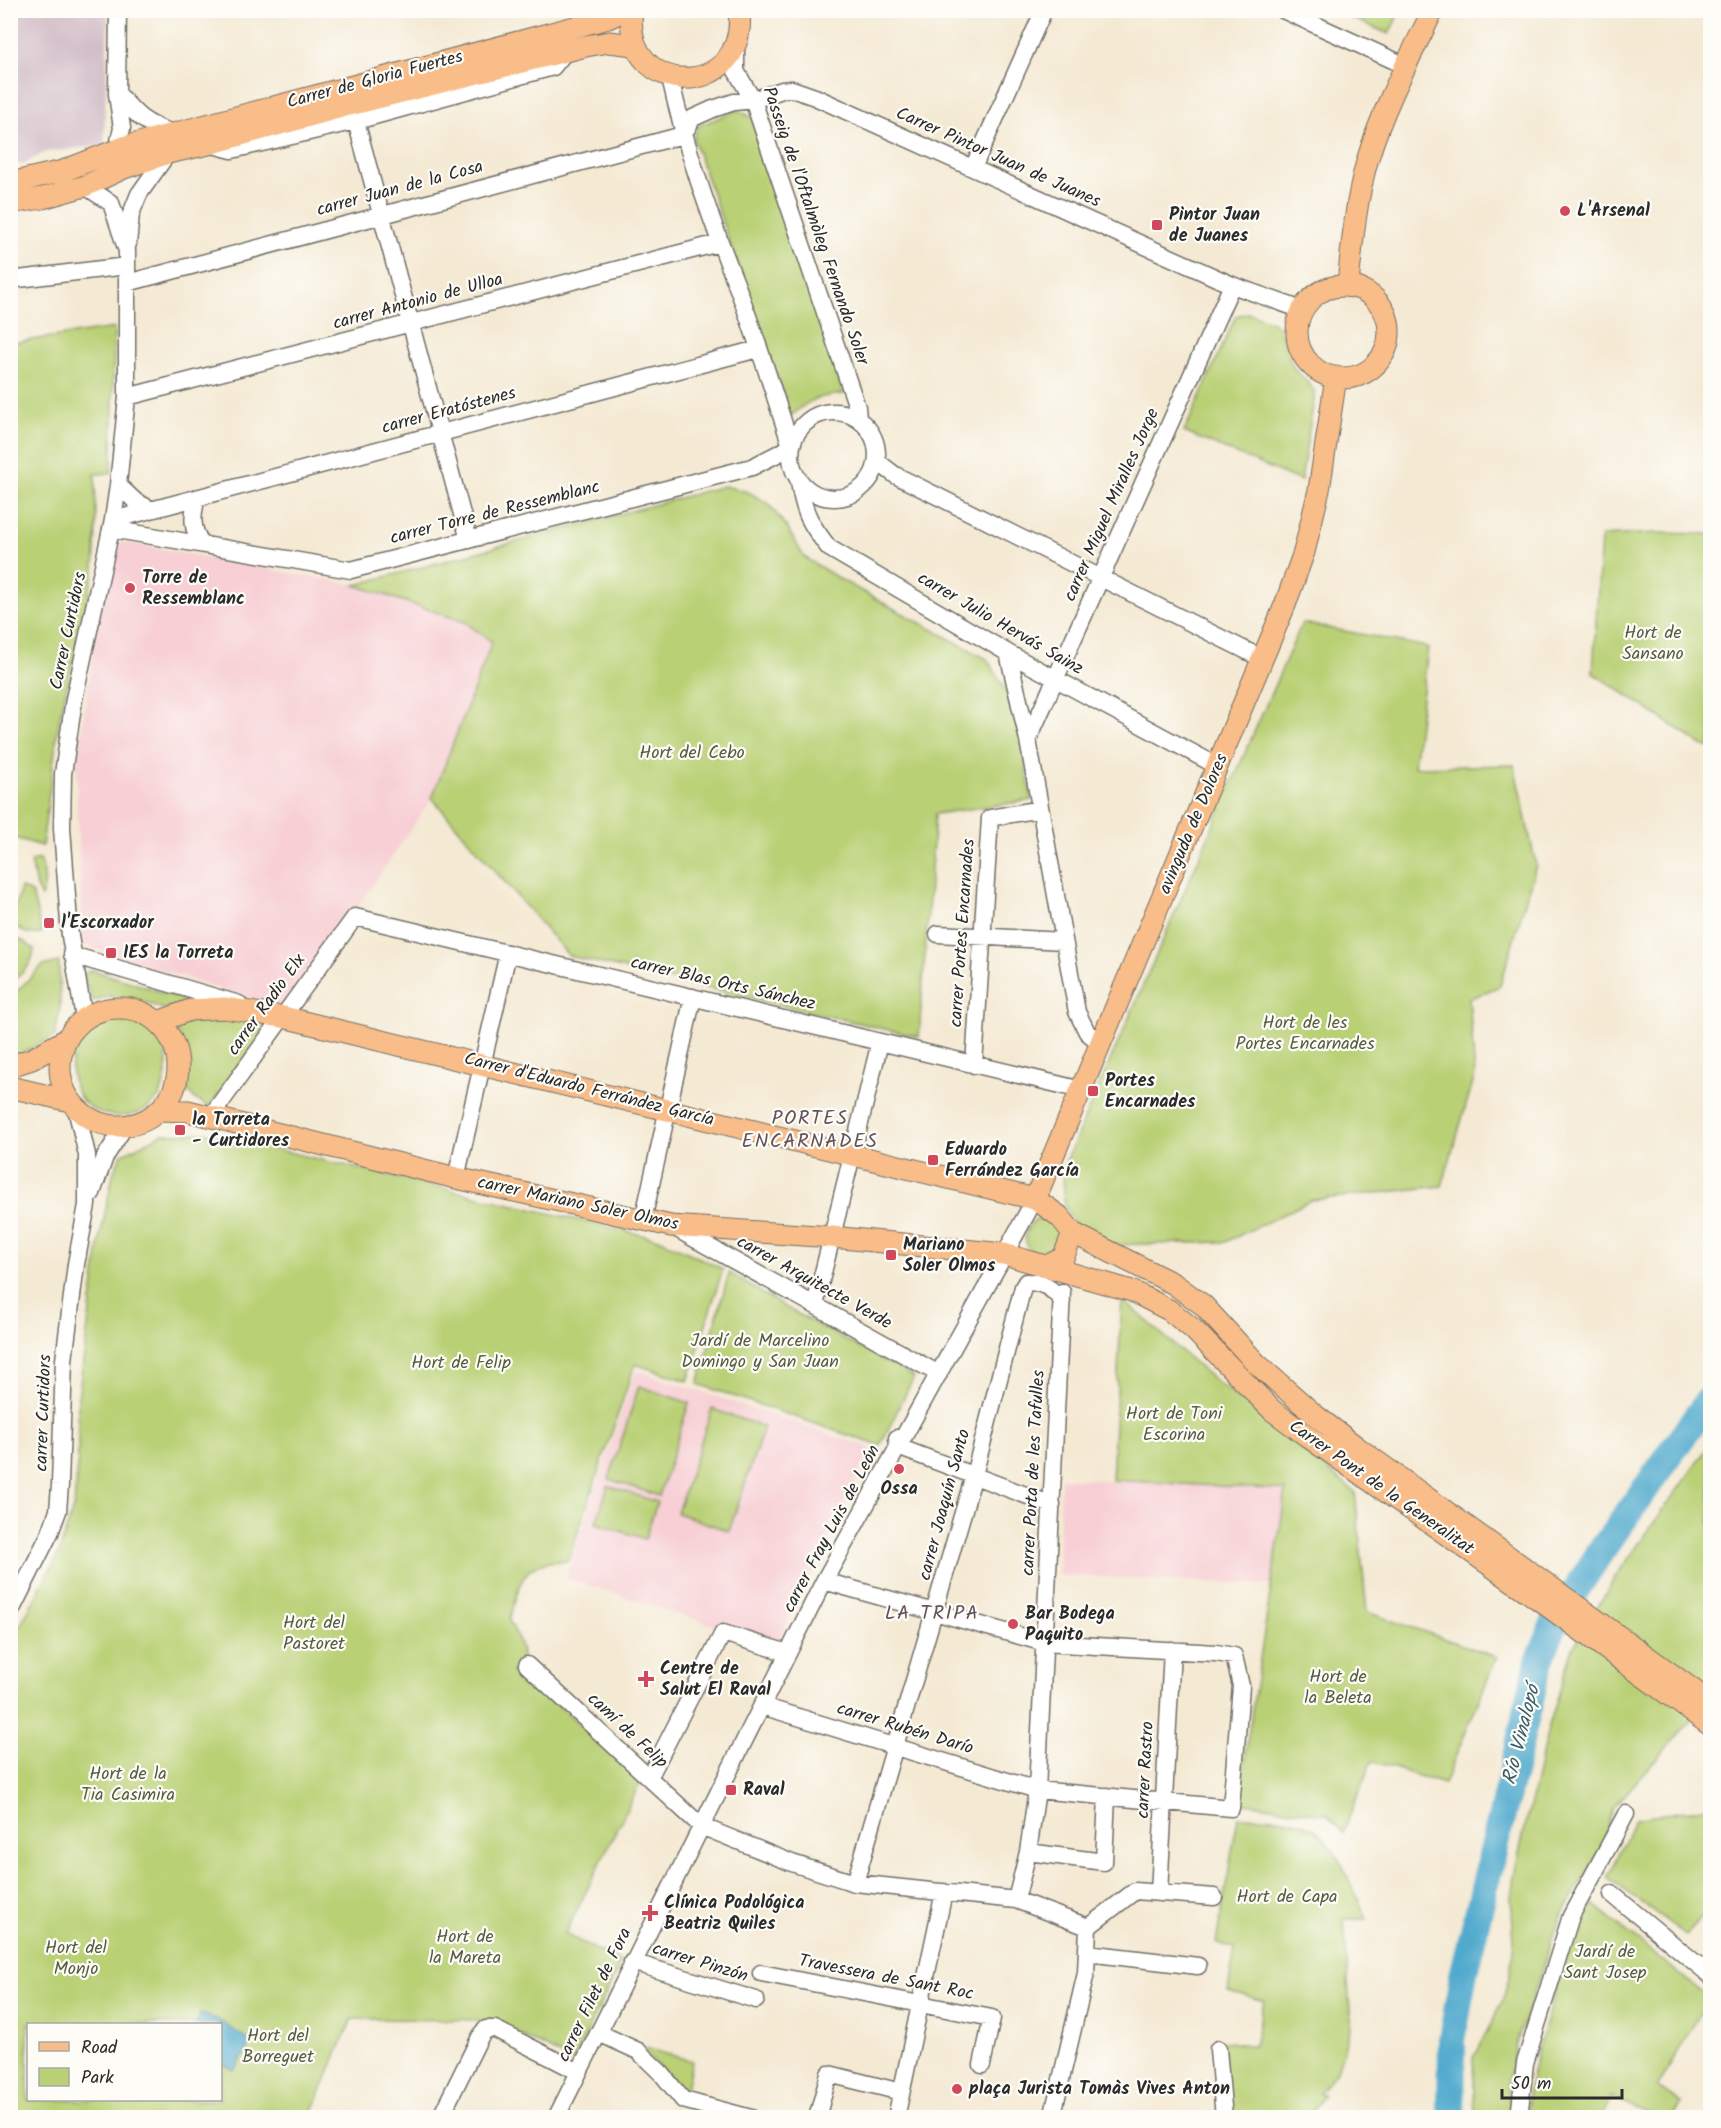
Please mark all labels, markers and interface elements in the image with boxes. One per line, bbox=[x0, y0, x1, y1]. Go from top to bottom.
street label: Carrer de Gloria Fuertes bbox=[284, 42, 467, 117]
street label: Passeig de l'Oftalmòleg Fernando Soler bbox=[754, 83, 877, 370]
street label: Carrer Pintor Juan de Juanes bbox=[891, 100, 1106, 217]
street label: carrer Juan de la Cosa bbox=[313, 153, 487, 225]
place label: L'Arsenal bbox=[1577, 197, 1650, 226]
place label: Pintor Juan de Juanes bbox=[1169, 201, 1260, 251]
marker: L'Arsenal bbox=[1558, 204, 1572, 218]
marker: Pintor Juan de Juanes bbox=[1150, 218, 1164, 232]
street label: carrer Antonio de Ulloa bbox=[330, 265, 506, 339]
street label: carrer Eratóstenes bbox=[379, 379, 520, 443]
street label: carrer Miguel Miralles Jorge bbox=[1056, 404, 1168, 606]
street label: carrer Torre de Ressemblanc bbox=[387, 473, 603, 553]
place label: Torre de Ressemblanc bbox=[142, 564, 245, 614]
street label: carrer Julio Hervás Sainz bbox=[911, 565, 1089, 684]
street label: Carrer Curtidors bbox=[42, 569, 96, 693]
marker: Torre de Ressemblanc bbox=[123, 581, 137, 595]
park label: Hort de Sansano bbox=[1622, 619, 1684, 669]
park label: Hort del Cebo bbox=[639, 739, 745, 768]
street label: avinguda de Dolores bbox=[1151, 749, 1237, 899]
street label: carrer Portes Encarnades bbox=[942, 837, 984, 1028]
place label: l'Escorxador bbox=[61, 909, 155, 938]
marker: l'Escorxador bbox=[42, 916, 56, 930]
place label: IES la Torreta bbox=[123, 939, 233, 968]
marker: IES la Torreta bbox=[104, 946, 118, 960]
street label: carrer Radio Elx bbox=[220, 948, 314, 1062]
street label: carrer Blas Orts Sánchez bbox=[628, 949, 818, 1019]
park label: Hort de les Portes Encarnades bbox=[1235, 1009, 1375, 1059]
street label: Carrer d'Eduardo Ferrández García bbox=[461, 1045, 717, 1135]
place label: Portes Encarnades bbox=[1105, 1067, 1196, 1117]
marker: Portes Encarnades bbox=[1086, 1084, 1100, 1098]
district label: PORTES ENCARNADES bbox=[742, 1103, 878, 1158]
place label: la Torreta - Curtidores bbox=[192, 1106, 290, 1156]
marker: la Torreta - Curtidores bbox=[173, 1123, 187, 1137]
place label: Eduardo Ferrández García bbox=[945, 1136, 1079, 1186]
marker: Eduardo Ferrández García bbox=[926, 1153, 940, 1167]
street label: carrer Mariano Soler Olmos bbox=[475, 1169, 682, 1240]
street label: carrer Arquitecte Verde bbox=[731, 1228, 897, 1338]
place label: Mariano Soler Olmos bbox=[903, 1231, 996, 1281]
marker: Mariano Soler Olmos bbox=[884, 1248, 898, 1262]
park label: Jardí de Marcelino Domingo y San Juan bbox=[681, 1327, 839, 1377]
park label: Hort de Felip bbox=[411, 1349, 511, 1378]
street label: carrer Curtidors bbox=[27, 1354, 61, 1472]
street label: carrer Porta de les Tafulles bbox=[1014, 1369, 1054, 1577]
park label: Hort de Toni Escorina bbox=[1126, 1400, 1223, 1450]
street label: Carrer Pont de la Generalitat bbox=[1282, 1413, 1481, 1564]
street label: carrer Joaquín Santo bbox=[911, 1426, 979, 1584]
street label: carrer Fray Luis de León bbox=[775, 1440, 889, 1618]
marker: Ossa bbox=[892, 1462, 906, 1476]
place label: Ossa bbox=[880, 1475, 918, 1504]
district label: LA TRIPA bbox=[885, 1598, 979, 1630]
place label: Bar Bodega Paquito bbox=[1025, 1600, 1115, 1650]
park label: Hort del Pastoret bbox=[283, 1609, 346, 1659]
marker: Bar Bodega Paquito bbox=[1006, 1617, 1020, 1631]
place label: Centre de Salut El Raval bbox=[660, 1655, 771, 1705]
park label: Hort de la Beleta bbox=[1304, 1663, 1372, 1713]
marker: Centre de Salut El Raval bbox=[637, 1670, 655, 1688]
water label: Río Vinalopó bbox=[1494, 1677, 1551, 1788]
street label: camí de Felip bbox=[580, 1686, 674, 1776]
street label: carrer Rubén Darío bbox=[833, 1694, 977, 1764]
street label: carrer Rastro bbox=[1129, 1721, 1163, 1819]
park label: Hort de la Tia Casimira bbox=[81, 1760, 175, 1810]
place label: Raval bbox=[743, 1776, 785, 1805]
marker: Raval bbox=[724, 1783, 738, 1797]
park label: Hort de Capa bbox=[1237, 1883, 1337, 1912]
place label: Clínica Podológica Beatriz Quiles bbox=[664, 1889, 804, 1939]
marker: Clínica Podológica Beatriz Quiles bbox=[641, 1904, 659, 1922]
park label: Hort de la Mareta bbox=[429, 1923, 501, 1973]
street label: carrer Filet de Fora bbox=[550, 1923, 640, 2067]
park label: Hort del Monjo bbox=[45, 1934, 108, 1984]
street label: carrer Pinzón bbox=[648, 1935, 752, 1991]
park label: Jardí de Sant Josep bbox=[1564, 1938, 1647, 1988]
street label: Travessera de Sant Roc bbox=[796, 1947, 976, 2009]
park label: Hort del Borreguet bbox=[242, 2022, 315, 2072]
legend bbox=[27, 2023, 222, 2101]
text: Road bbox=[81, 2034, 118, 2063]
scale bar bbox=[1502, 2062, 1622, 2100]
text: Park bbox=[81, 2064, 114, 2093]
text: 50 m bbox=[1511, 2070, 1551, 2099]
place label: plaça Jurista Tomàs Vives Anton bbox=[968, 2075, 1230, 2104]
marker: plaça Jurista Tomàs Vives Anton bbox=[950, 2082, 964, 2096]

